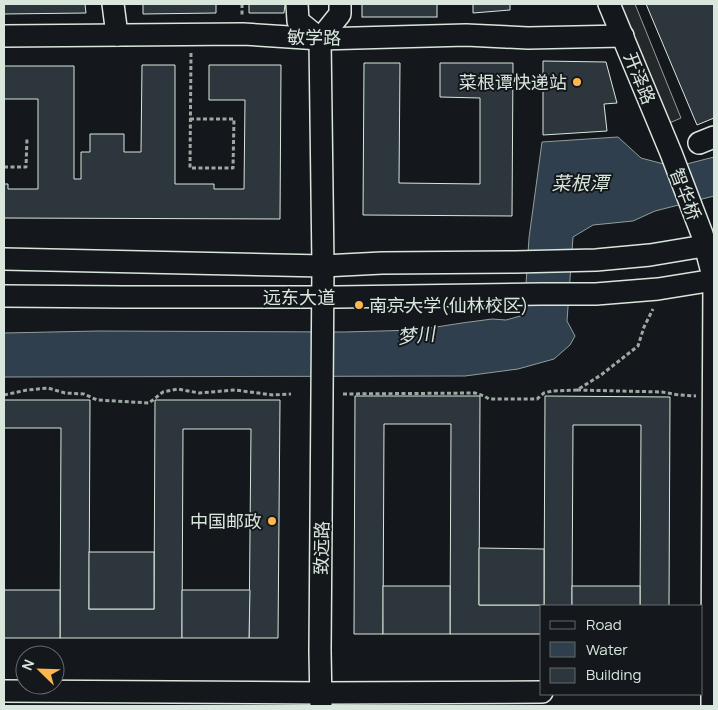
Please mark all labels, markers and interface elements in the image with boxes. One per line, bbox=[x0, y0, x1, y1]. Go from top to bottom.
street label: 敏学路 bbox=[287, 25, 341, 49]
street label: 开泽路 bbox=[619, 48, 661, 108]
place label: 菜根谭快递站 bbox=[459, 70, 567, 94]
marker: 菜根谭快递站 bbox=[571, 76, 583, 88]
street label: 智华桥 bbox=[665, 164, 707, 224]
water label: 菜根潭 bbox=[551, 170, 611, 196]
street label: 远东大道 bbox=[263, 285, 335, 309]
place label: 南京大学(仙林校区) bbox=[369, 293, 528, 317]
marker: 南京大学(仙林校区) bbox=[353, 299, 365, 311]
water label: 梦川 bbox=[396, 320, 438, 350]
place label: 中国邮政 bbox=[190, 509, 262, 533]
marker: 中国邮政 bbox=[266, 515, 278, 527]
street label: 致远路 bbox=[309, 521, 333, 575]
legend bbox=[540, 605, 703, 695]
text: Road bbox=[586, 614, 622, 635]
text: Water bbox=[586, 639, 628, 660]
north arrow bbox=[15, 645, 65, 695]
text: N bbox=[17, 656, 38, 673]
text: Building bbox=[586, 664, 641, 685]

